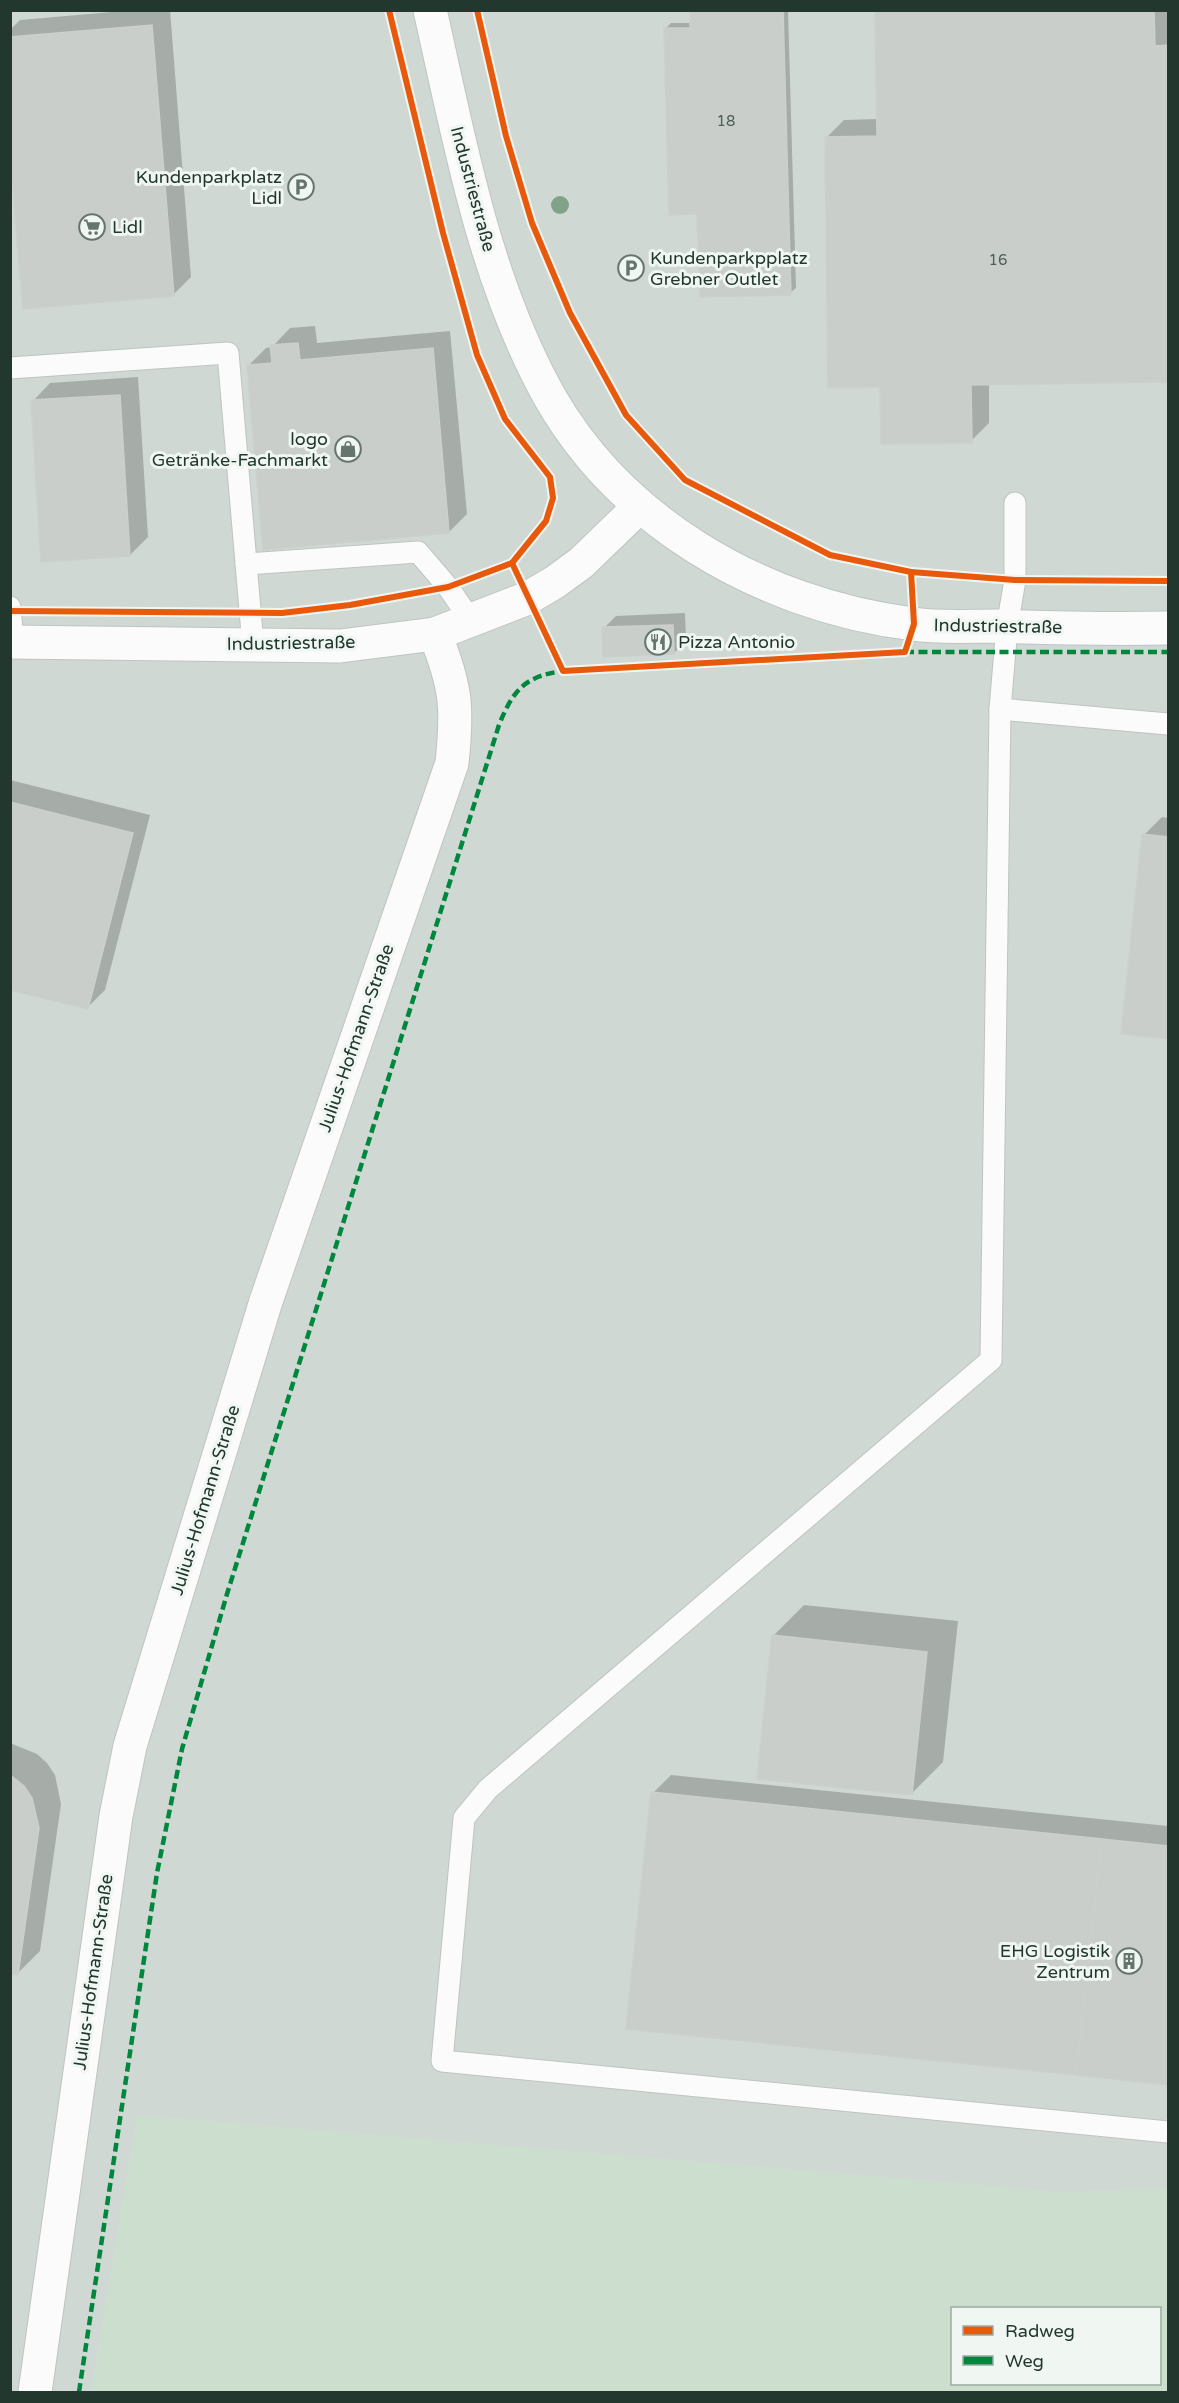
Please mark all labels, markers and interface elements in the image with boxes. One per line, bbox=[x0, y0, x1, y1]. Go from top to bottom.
house number: 18 bbox=[717, 112, 735, 130]
street label: Industriestraße bbox=[446, 124, 500, 254]
place label: Kundenparkplatz Lidl bbox=[136, 166, 282, 209]
parking icon: Kundenparkplatz Lidl bbox=[286, 172, 316, 202]
supermarket icon: Lidl bbox=[77, 212, 107, 242]
place label: Lidl bbox=[112, 216, 143, 238]
place label: Kundenparkpplatz Grebner Outlet bbox=[650, 247, 808, 290]
house number: 16 bbox=[989, 251, 1007, 269]
parking icon: Kundenparkpplatz Grebner Outlet bbox=[616, 253, 646, 283]
place label: logo Getränke-Fachmarkt bbox=[152, 428, 328, 471]
shop icon: logo Getränke-Fachmarkt bbox=[333, 434, 363, 464]
street label: Industriestraße bbox=[933, 614, 1063, 638]
restaurant icon: Pizza Antonio bbox=[643, 627, 673, 657]
street label: Industriestraße bbox=[226, 631, 356, 655]
place label: Pizza Antonio bbox=[678, 631, 795, 653]
street label: Julius-Hofmann-Straße bbox=[313, 941, 399, 1135]
street label: Julius-Hofmann-Straße bbox=[166, 1402, 244, 1598]
street label: Julius-Hofmann-Straße bbox=[68, 1873, 118, 2071]
place label: EHG Logistik Zentrum bbox=[1000, 1940, 1110, 1983]
building icon: EHG Logistik Zentrum bbox=[1114, 1946, 1144, 1976]
legend bbox=[951, 2307, 1161, 2385]
text: Radweg bbox=[1005, 2320, 1075, 2342]
text: Weg bbox=[1005, 2350, 1044, 2372]

